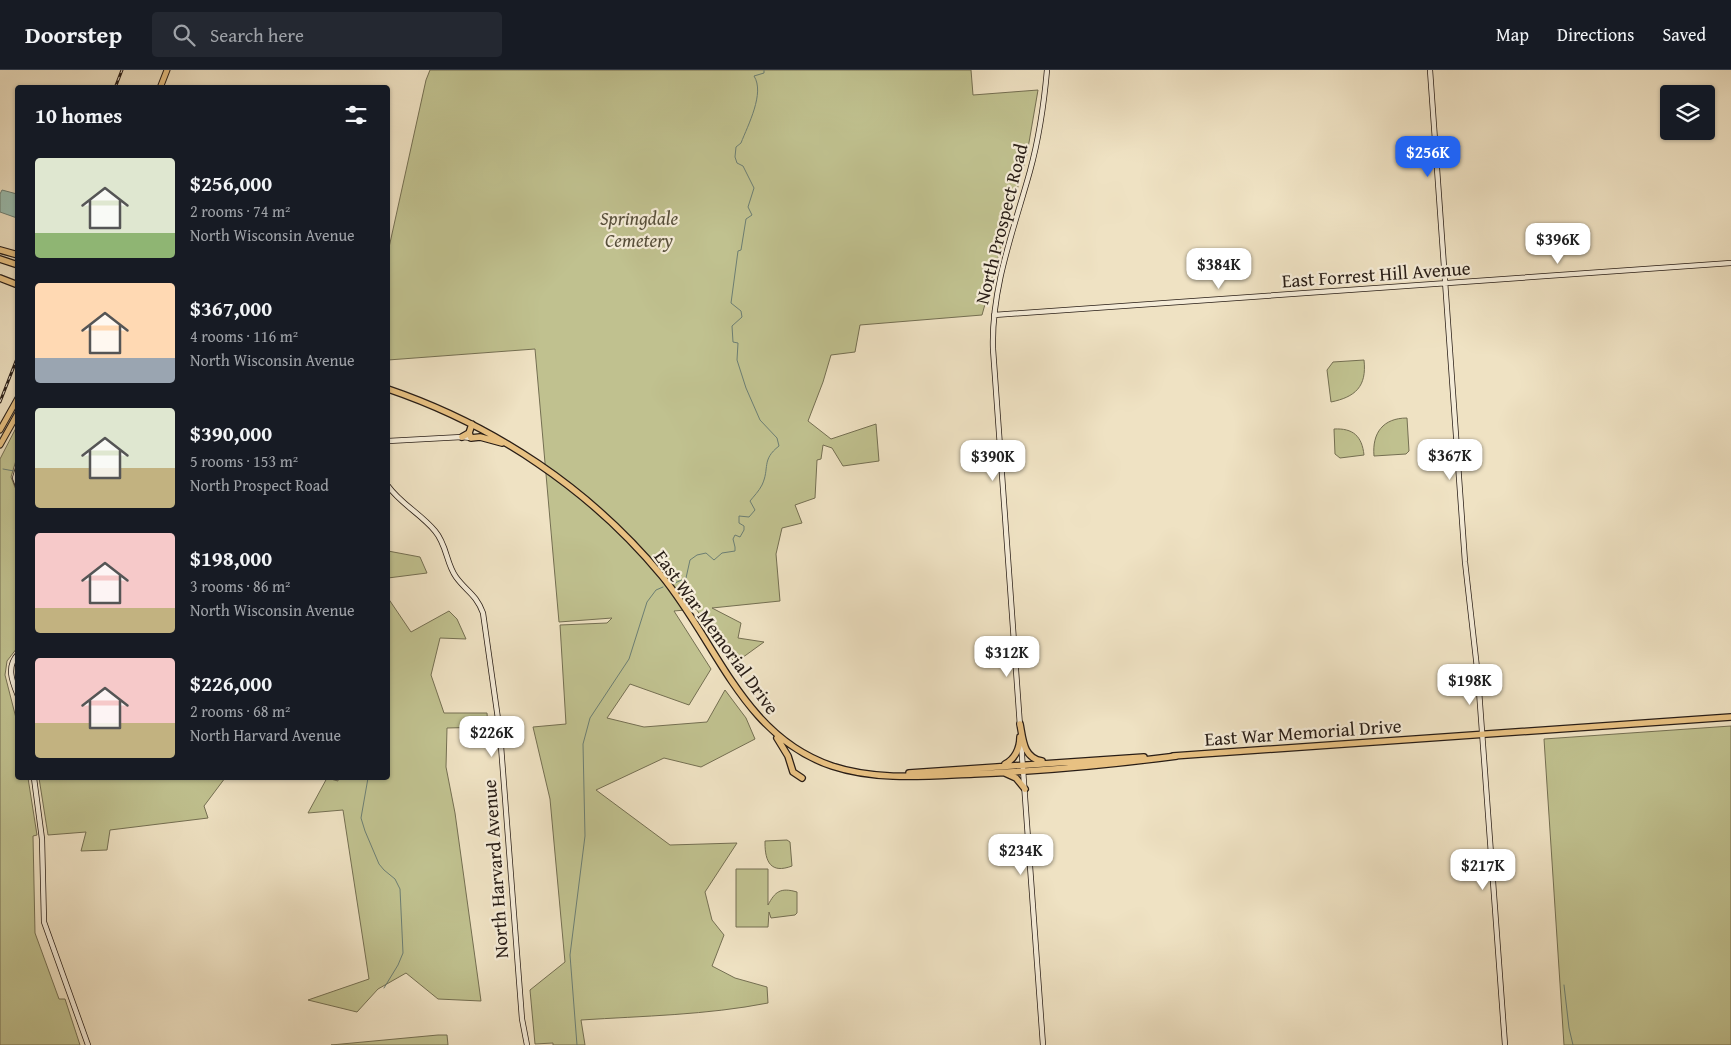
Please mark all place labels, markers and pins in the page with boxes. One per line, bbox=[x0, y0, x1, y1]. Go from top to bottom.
pin: $256K bbox=[1393, 136, 1463, 178]
pin: $396K bbox=[1523, 222, 1593, 265]
pin: $384K bbox=[1184, 248, 1254, 290]
pin: $367K bbox=[1415, 438, 1485, 481]
pin: $390K bbox=[958, 440, 1028, 482]
pin: $312K bbox=[972, 636, 1042, 678]
pin: $198K bbox=[1435, 664, 1505, 706]
pin: $226K bbox=[457, 716, 527, 758]
pin: $234K bbox=[986, 834, 1056, 876]
pin: $217K bbox=[1448, 848, 1518, 891]

